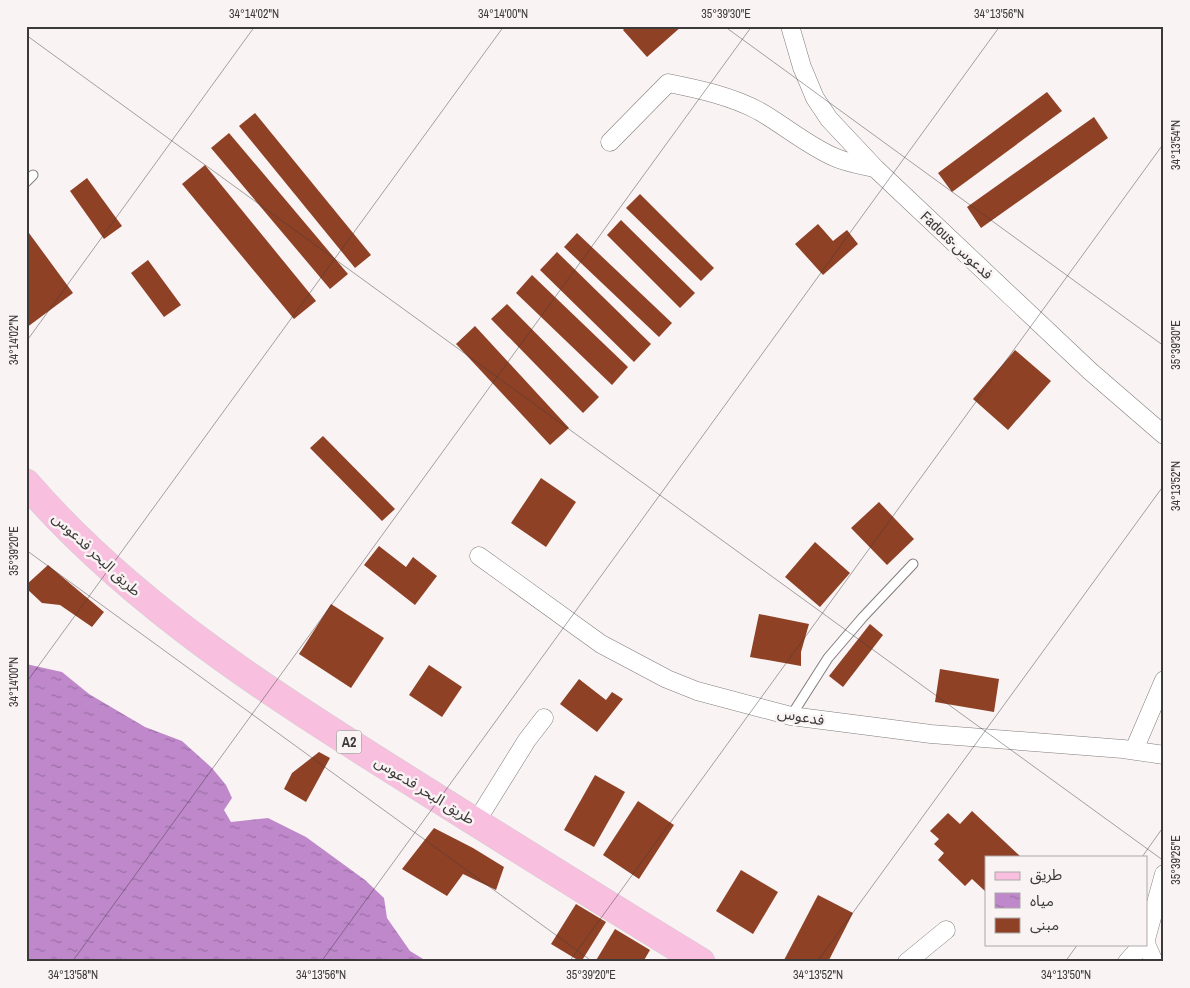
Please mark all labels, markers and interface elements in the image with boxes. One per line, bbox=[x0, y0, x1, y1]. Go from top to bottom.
text: 34°14'02"N bbox=[229, 6, 279, 22]
text: 34°14'00"N bbox=[478, 6, 528, 22]
text: 35°39'30"E bbox=[701, 6, 751, 22]
text: 34°13'56"N bbox=[974, 6, 1024, 22]
text: 34°13'54"N bbox=[1168, 120, 1184, 170]
street label: Fadous-فدعوس bbox=[916, 206, 998, 284]
text: 34°14'02"N bbox=[6, 315, 22, 365]
text: 35°39'30"E bbox=[1168, 320, 1184, 370]
text: 34°13'52"N bbox=[1168, 461, 1184, 511]
street label: طريق البحر فدعوس bbox=[48, 507, 146, 601]
text: 35°39'20"E bbox=[6, 526, 22, 576]
text: 34°14'00"N bbox=[6, 657, 22, 707]
street label: فدعوس bbox=[776, 702, 826, 731]
road number: A2 bbox=[336, 730, 362, 754]
street label: طريق البحر فدعوس bbox=[371, 751, 479, 829]
text: 35°39'25"E bbox=[1168, 835, 1184, 885]
legend bbox=[985, 856, 1148, 946]
text: طريق bbox=[1030, 864, 1062, 885]
text: مياه bbox=[1030, 890, 1054, 911]
text: مبنى bbox=[1030, 914, 1059, 935]
text: 34°13'58"N bbox=[48, 967, 98, 983]
text: 34°13'56"N bbox=[296, 967, 346, 983]
text: 35°39'20"E bbox=[566, 967, 616, 983]
text: 34°13'52"N bbox=[793, 967, 843, 983]
text: 34°13'50"N bbox=[1041, 967, 1091, 983]

